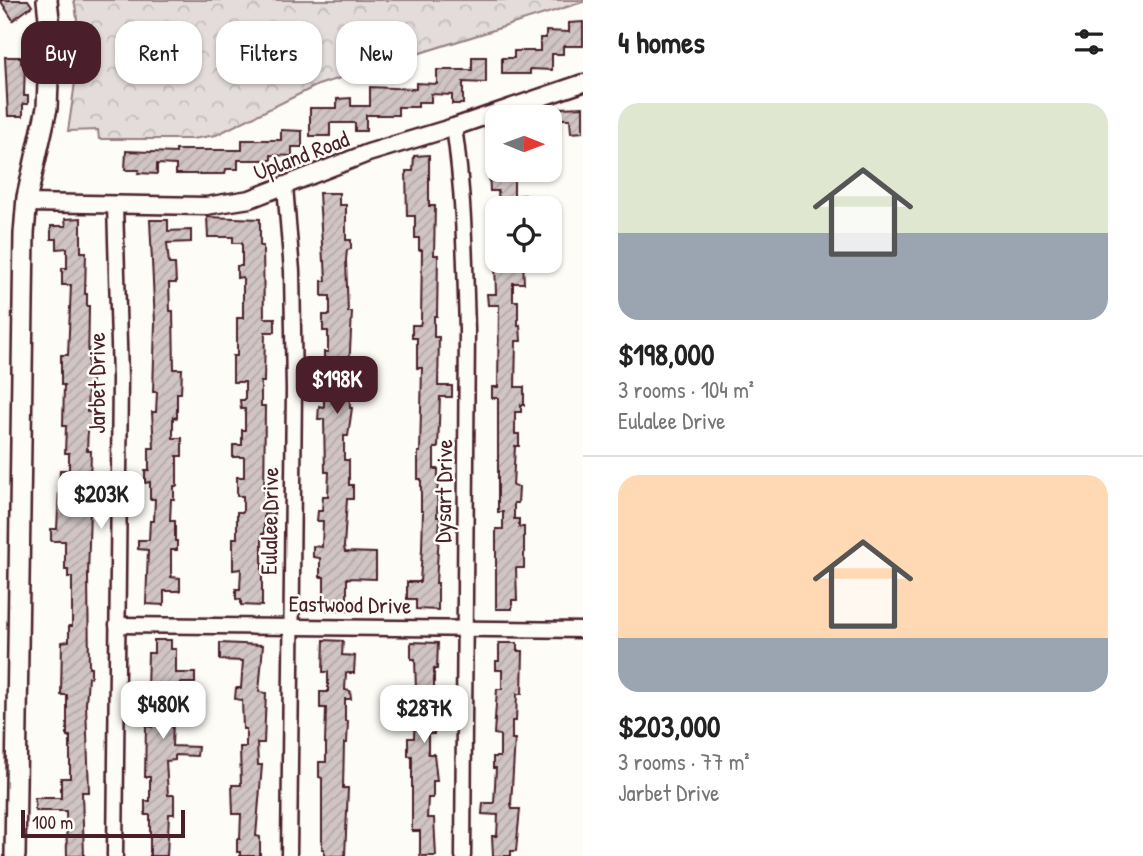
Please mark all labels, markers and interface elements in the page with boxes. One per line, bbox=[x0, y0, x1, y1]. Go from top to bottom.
chip: Buy bbox=[21, 21, 101, 84]
chip: Rent bbox=[115, 21, 202, 84]
chip: Filters bbox=[216, 21, 322, 84]
chip: New bbox=[336, 21, 417, 84]
text: 4 homes bbox=[618, 22, 705, 62]
icon: filters bbox=[1070, 23, 1108, 61]
north arrow bbox=[485, 105, 562, 182]
map controls bbox=[485, 105, 562, 273]
street label: Upland Road bbox=[249, 123, 353, 187]
icon: home bbox=[800, 149, 926, 275]
button: locate bbox=[485, 196, 562, 273]
street label: Jarbet Drive bbox=[81, 332, 112, 434]
text: $198,000 bbox=[618, 334, 714, 374]
pin: $198K bbox=[288, 356, 386, 416]
text: $198K bbox=[312, 363, 362, 394]
text: 3 rooms · 104 m² bbox=[618, 374, 754, 405]
text: Eulalee Drive bbox=[618, 405, 726, 436]
street label: Dysart Drive bbox=[427, 439, 459, 543]
street label: Eulalee Drive bbox=[253, 467, 285, 575]
pin: $203K bbox=[52, 472, 150, 531]
text: $203K bbox=[73, 478, 129, 509]
icon: home bbox=[800, 521, 926, 647]
street label: Eastwood Drive bbox=[288, 587, 412, 621]
pin: $480K bbox=[114, 682, 212, 741]
pin: $287K bbox=[375, 686, 473, 745]
text: $480K bbox=[137, 688, 189, 719]
text: $287K bbox=[396, 692, 452, 723]
text: $203,000 bbox=[618, 706, 721, 746]
text: 3 rooms · 77 m² bbox=[618, 746, 750, 777]
text: Jarbet Drive bbox=[618, 777, 720, 808]
scale bar bbox=[21, 807, 186, 839]
text: 100 m bbox=[32, 809, 73, 835]

